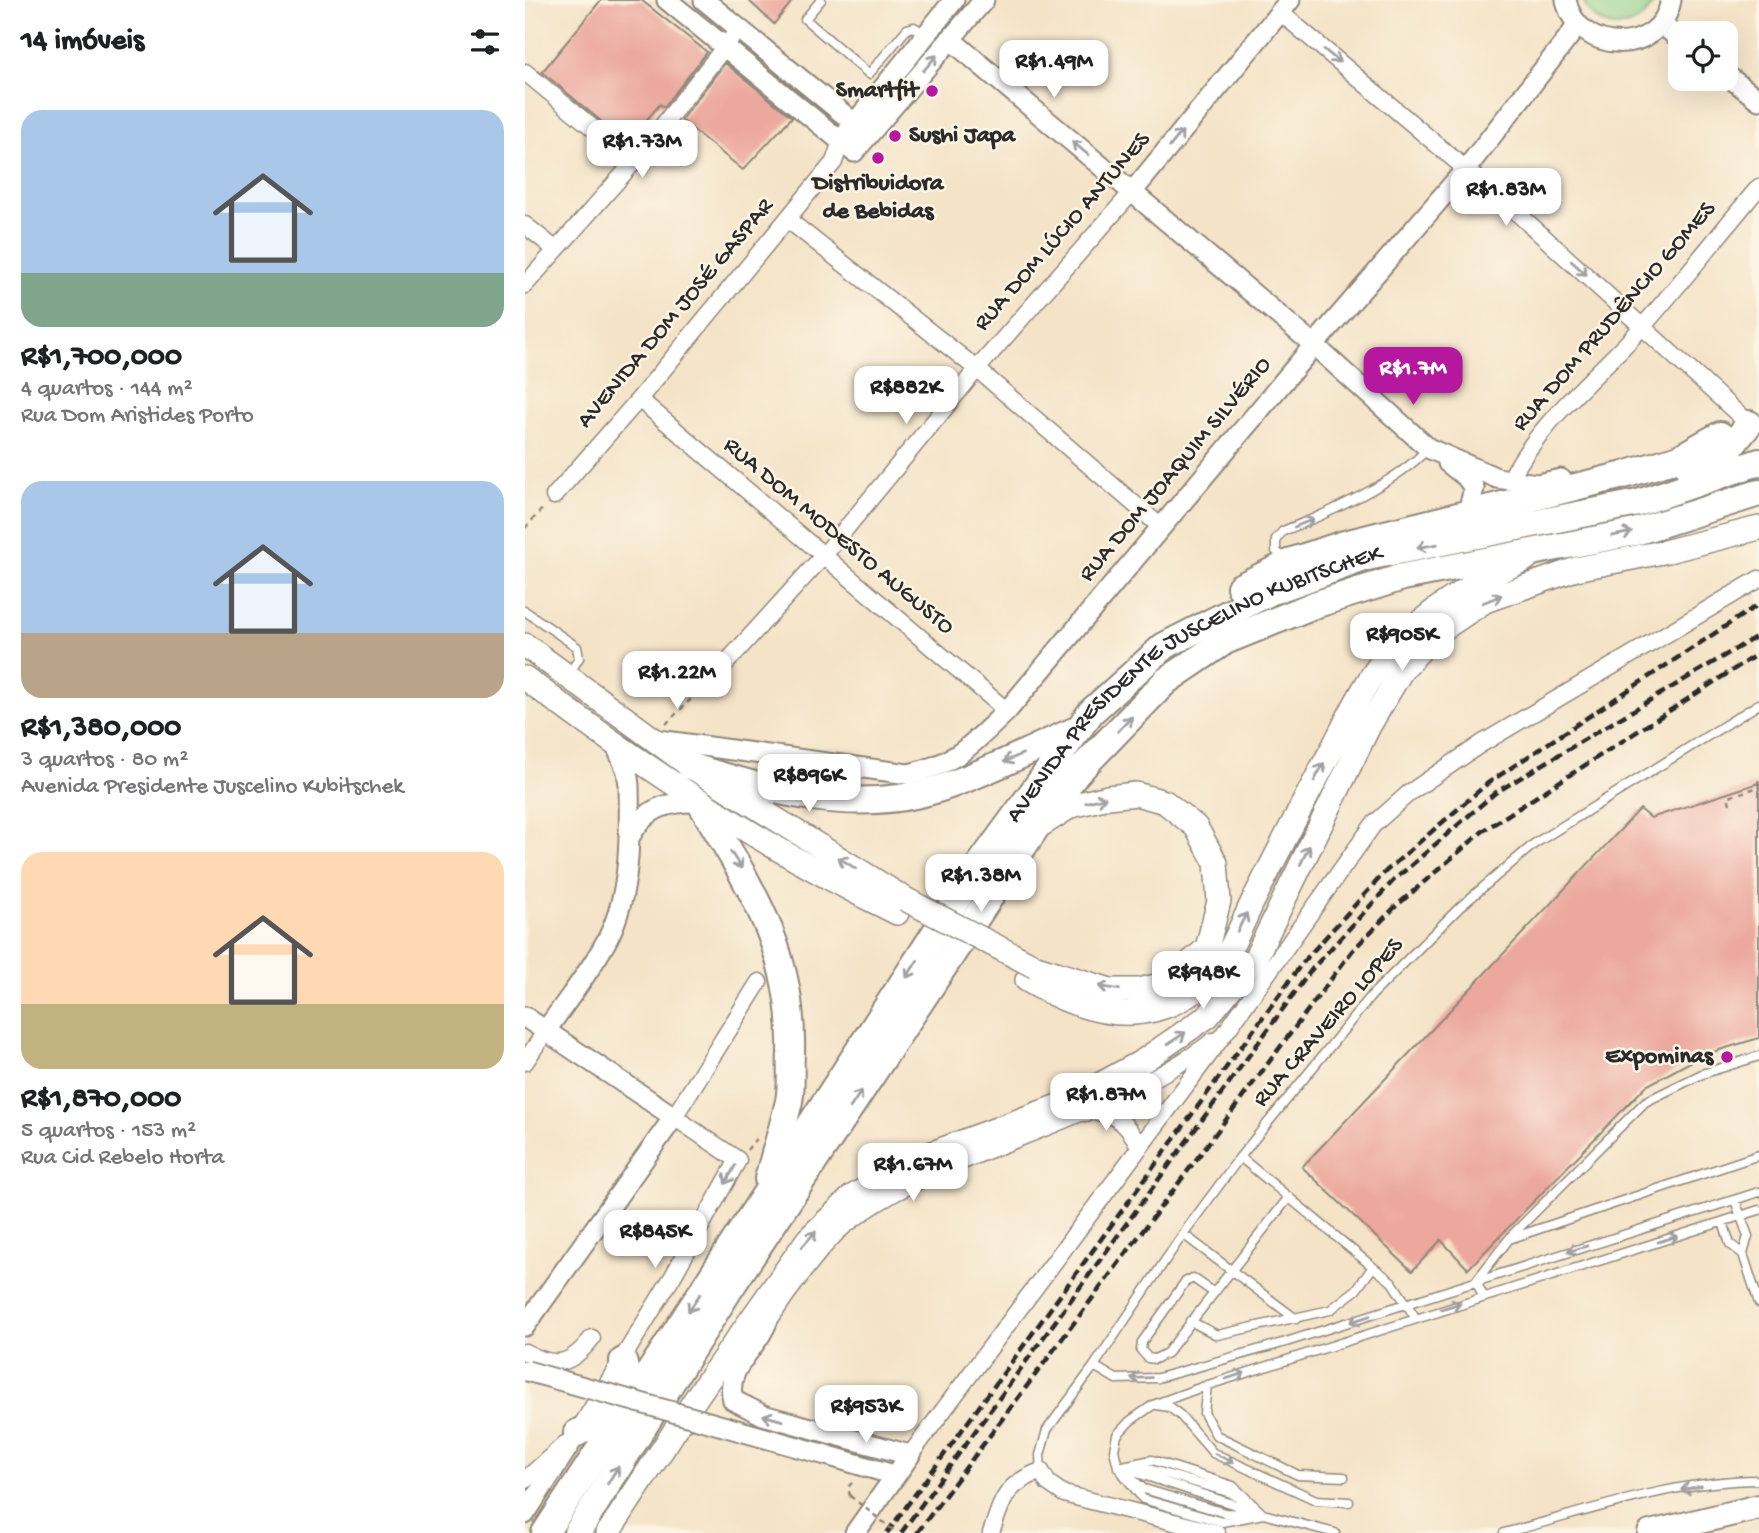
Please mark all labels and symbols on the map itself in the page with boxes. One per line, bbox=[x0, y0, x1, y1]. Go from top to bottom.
pin: R$1.49M bbox=[989, 41, 1119, 100]
one-way arrow bbox=[1323, 48, 1341, 64]
one-way arrow bbox=[922, 54, 938, 72]
place label: Smartfit bbox=[836, 77, 920, 106]
marker: Smartfit bbox=[924, 83, 940, 99]
pin: R$1.73M bbox=[577, 120, 707, 180]
place label: Sushi Japa bbox=[909, 122, 1017, 151]
street label: RUA DOM LÚCIO ANTUNES bbox=[968, 126, 1158, 338]
marker: Sushi Japa bbox=[887, 128, 903, 144]
one-way arrow bbox=[1168, 130, 1184, 148]
one-way arrow bbox=[1072, 140, 1090, 156]
marker: Distribuidora de Bebidas bbox=[870, 150, 886, 166]
pin: R$1.83M bbox=[1441, 168, 1571, 228]
place label: Distribuidora de Bebidas bbox=[811, 170, 945, 227]
street label: AVENIDA DOM JOSÉ GASPAR bbox=[571, 192, 782, 435]
street label: RUA DOM PRUDÊNCIO GOMES bbox=[1507, 195, 1724, 438]
one-way arrow bbox=[1570, 260, 1588, 276]
pin: R$1.7M bbox=[1356, 348, 1470, 407]
street label: RUA DOM JOAQUIM SILVÉRIO bbox=[1073, 352, 1279, 588]
pin: R$882K bbox=[849, 366, 963, 426]
street label: RUA DOM MODESTO AUGUSTO bbox=[717, 432, 959, 642]
one-way arrow bbox=[1293, 515, 1314, 528]
one-way arrow bbox=[1610, 527, 1633, 541]
street label: AVENIDA PRESIDENTE JUSCELINO KUBITSCHEK bbox=[1000, 539, 1387, 829]
one-way arrow bbox=[1416, 540, 1439, 553]
one-way arrow bbox=[1481, 592, 1503, 605]
pin: R$905K bbox=[1345, 614, 1459, 673]
pin: R$1.22M bbox=[612, 652, 742, 711]
one-way arrow bbox=[1116, 716, 1133, 733]
one-way arrow bbox=[1003, 752, 1024, 765]
pin: R$896K bbox=[752, 754, 866, 814]
one-way arrow bbox=[1313, 762, 1326, 783]
one-way arrow bbox=[1084, 793, 1107, 806]
one-way arrow bbox=[1299, 845, 1313, 866]
one-way arrow bbox=[729, 850, 743, 869]
pin: R$1.38M bbox=[916, 855, 1046, 914]
one-way arrow bbox=[837, 856, 857, 870]
one-way arrow bbox=[1235, 912, 1249, 933]
street label: RUA CRAVEIRO LOPES bbox=[1247, 932, 1411, 1114]
pin: R$948K bbox=[1146, 951, 1260, 1011]
one-way arrow bbox=[905, 959, 920, 978]
one-way arrow bbox=[1098, 981, 1121, 994]
one-way arrow bbox=[1166, 1031, 1186, 1045]
place label: Expominas bbox=[1605, 1043, 1714, 1072]
marker: Expominas bbox=[1719, 1049, 1735, 1065]
pin: R$1.87M bbox=[1041, 1074, 1171, 1133]
one-way arrow bbox=[849, 1090, 864, 1109]
pin: R$1.67M bbox=[848, 1144, 978, 1203]
one-way arrow bbox=[723, 1164, 737, 1184]
pin: R$845K bbox=[598, 1210, 712, 1270]
one-way arrow bbox=[801, 1231, 817, 1249]
one-way arrow bbox=[1657, 1231, 1679, 1244]
one-way arrow bbox=[1566, 1244, 1588, 1257]
one-way arrow bbox=[687, 1293, 701, 1312]
one-way arrow bbox=[1440, 1299, 1462, 1312]
one-way arrow bbox=[1350, 1313, 1372, 1326]
one-way arrow bbox=[1223, 1369, 1245, 1382]
one-way arrow bbox=[1130, 1372, 1153, 1385]
pin: R$953K bbox=[809, 1386, 923, 1445]
one-way arrow bbox=[763, 1410, 785, 1423]
one-way arrow bbox=[1213, 1452, 1235, 1465]
one-way arrow bbox=[607, 1466, 621, 1486]
one-way arrow bbox=[1680, 1481, 1703, 1495]

